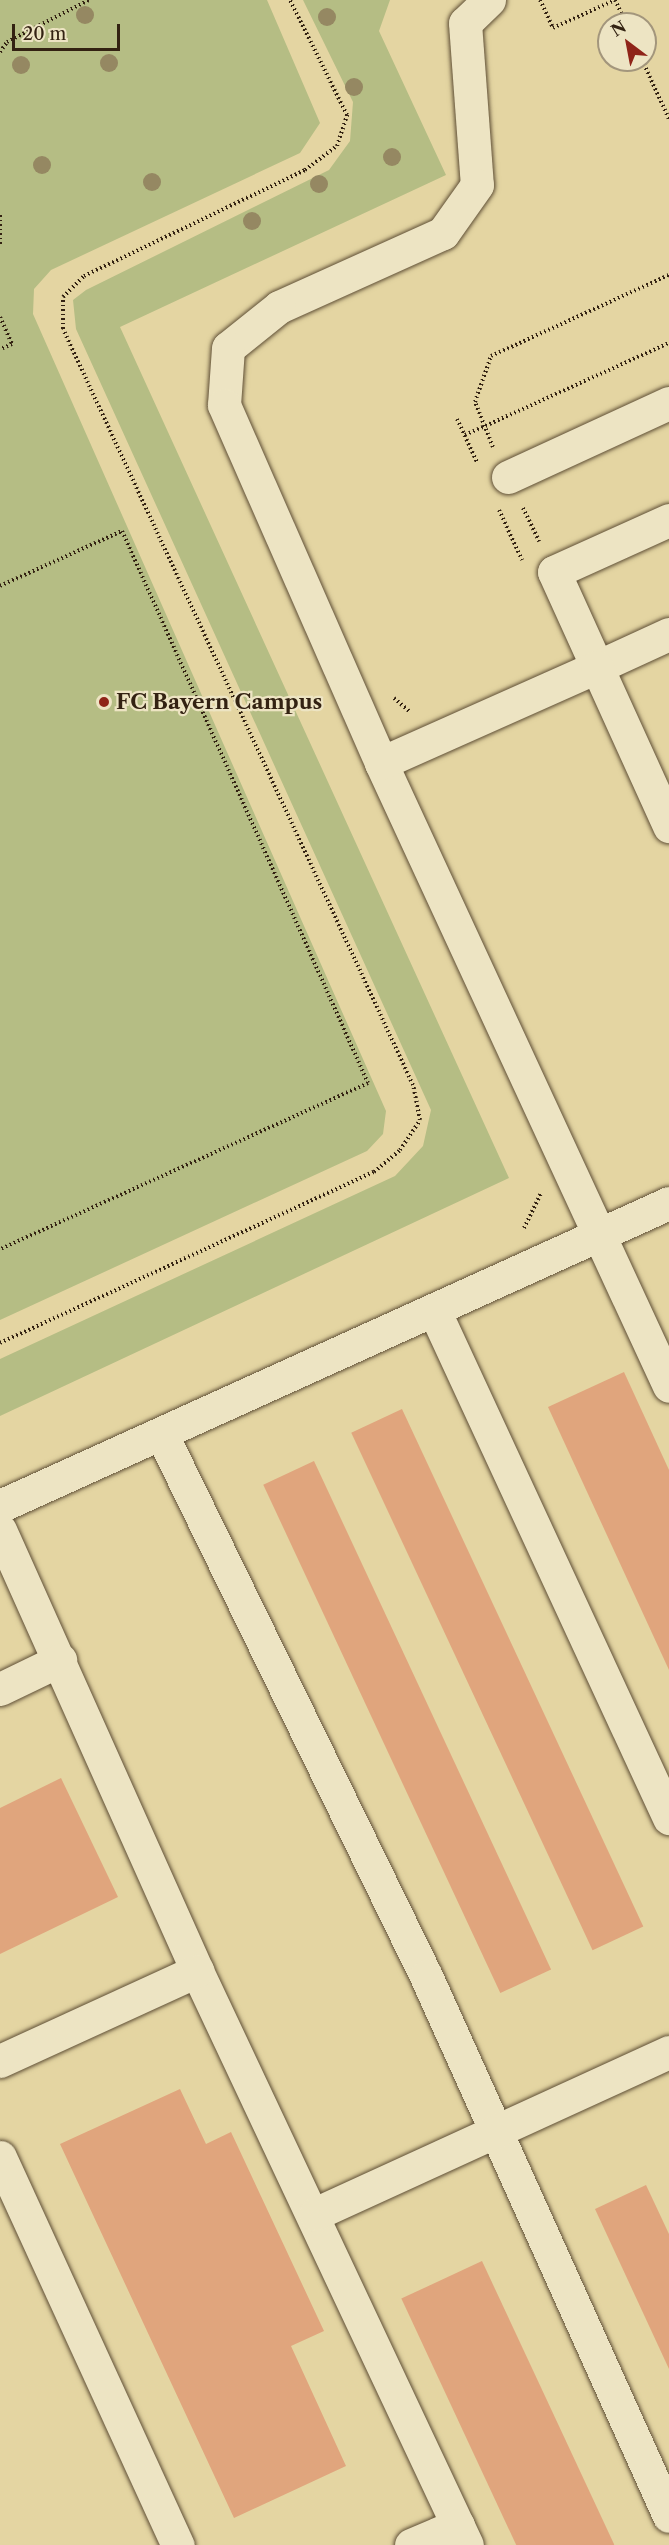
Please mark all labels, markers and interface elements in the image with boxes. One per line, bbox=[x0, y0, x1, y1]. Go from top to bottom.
scale bar bbox=[15, 12, 123, 50]
north arrow bbox=[597, 12, 657, 72]
text: N bbox=[607, 16, 630, 41]
text: 20 m bbox=[23, 23, 66, 45]
place label: FC Bayern Campus bbox=[116, 689, 322, 715]
marker: FC Bayern Campus bbox=[97, 695, 111, 709]

